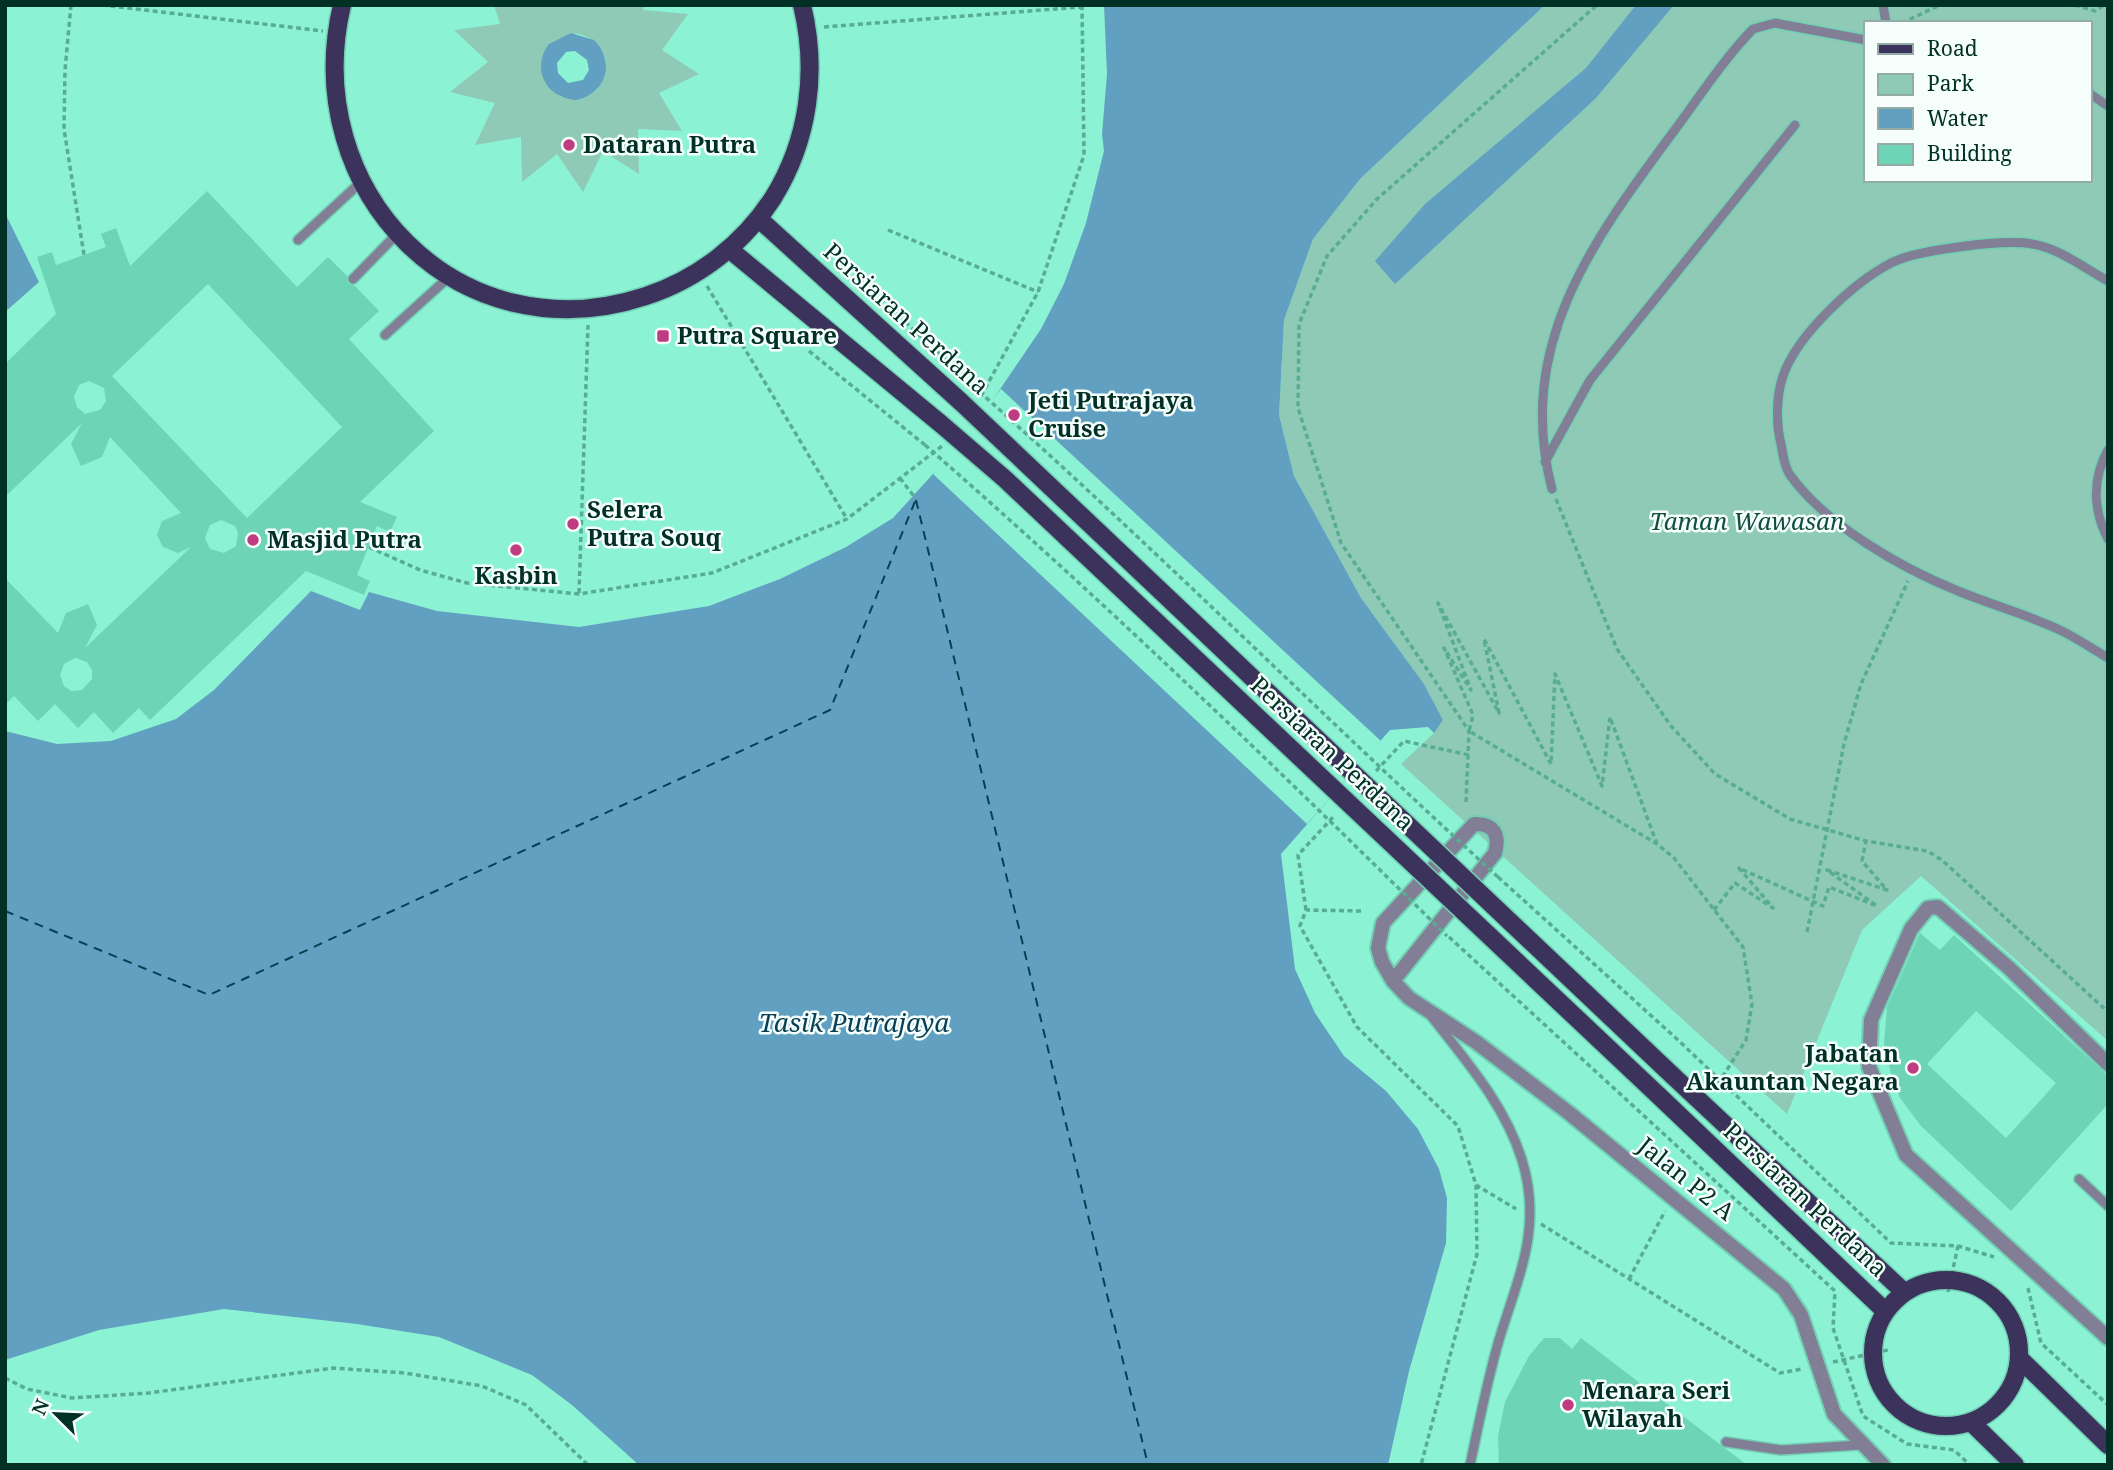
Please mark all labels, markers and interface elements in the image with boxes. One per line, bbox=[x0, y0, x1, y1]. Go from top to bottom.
legend bbox=[1864, 21, 2092, 182]
text: Road bbox=[1927, 34, 1978, 62]
text: Park bbox=[1927, 69, 1974, 97]
text: Water bbox=[1927, 104, 1988, 132]
place label: Dataran Putra bbox=[583, 127, 756, 160]
marker: Dataran Putra bbox=[561, 137, 577, 153]
text: Building bbox=[1927, 139, 2012, 167]
street label: Persiaran Perdana bbox=[817, 234, 997, 401]
place label: Putra Square bbox=[677, 318, 837, 351]
marker: Putra Square bbox=[655, 328, 671, 344]
place label: Jeti Putrajaya Cruise bbox=[1027, 383, 1194, 444]
marker: Jeti Putrajaya Cruise bbox=[1006, 407, 1022, 423]
place label: Selera Putra Souq bbox=[587, 492, 721, 553]
park label: Taman Wawasan bbox=[1650, 504, 1844, 537]
marker: Selera Putra Souq bbox=[565, 516, 581, 532]
place label: Masjid Putra bbox=[267, 522, 422, 555]
marker: Masjid Putra bbox=[245, 532, 261, 548]
marker: Kasbin bbox=[508, 542, 524, 558]
place label: Kasbin bbox=[474, 558, 558, 591]
street label: Persiaran Perdana bbox=[1244, 668, 1422, 837]
water label: Tasik Putrajaya bbox=[759, 1004, 949, 1040]
place label: Jabatan Akauntan Negara bbox=[1686, 1036, 1899, 1097]
marker: Jabatan Akauntan Negara bbox=[1905, 1060, 1921, 1076]
street label: Persiaran Perdana bbox=[1717, 1114, 1895, 1283]
street label: Jalan P2 A bbox=[1631, 1128, 1742, 1227]
place label: Menara Seri Wilayah bbox=[1582, 1373, 1731, 1434]
north arrow bbox=[21, 1379, 91, 1449]
text: N bbox=[26, 1395, 55, 1419]
marker: Menara Seri Wilayah bbox=[1560, 1397, 1576, 1413]

